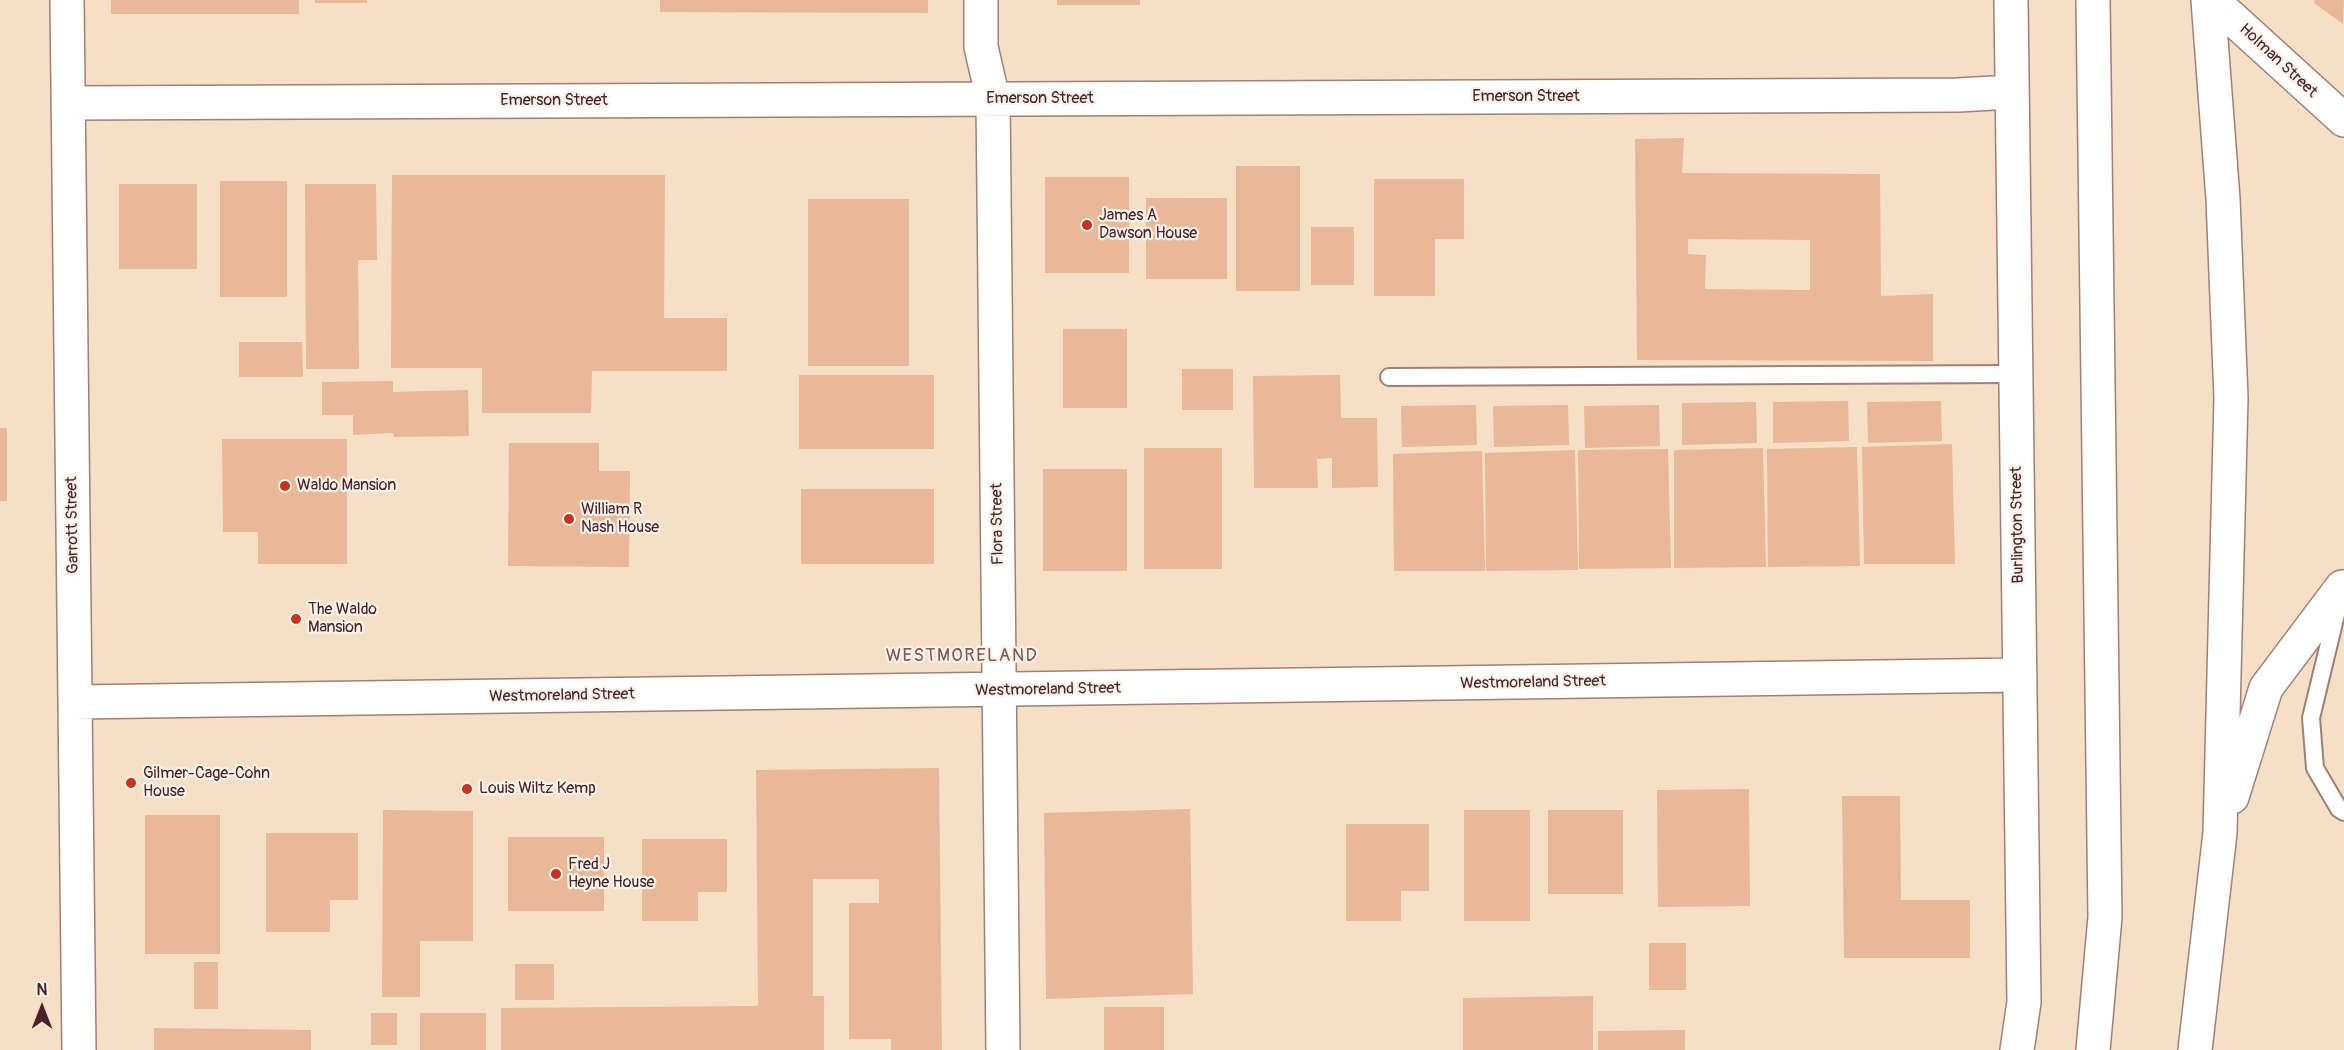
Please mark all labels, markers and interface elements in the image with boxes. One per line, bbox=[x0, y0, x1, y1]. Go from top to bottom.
street label: Holman Street bbox=[2235, 20, 2321, 102]
street label: Emerson Street bbox=[1472, 87, 1580, 107]
street label: Emerson Street bbox=[986, 89, 1094, 109]
street label: Emerson Street bbox=[500, 91, 608, 111]
place label: James A Dawson House bbox=[1099, 206, 1197, 244]
marker: James A Dawson House bbox=[1080, 218, 1094, 232]
street label: Burlington Street bbox=[2007, 466, 2029, 584]
street label: Garrott Street bbox=[63, 476, 83, 574]
place label: Waldo Mansion bbox=[297, 476, 396, 496]
marker: Waldo Mansion bbox=[278, 479, 292, 493]
street label: Flora Street bbox=[988, 483, 1008, 565]
place label: William R Nash House bbox=[581, 500, 659, 538]
marker: William R Nash House bbox=[562, 512, 576, 526]
place label: The Waldo Mansion bbox=[308, 600, 377, 638]
marker: The Waldo Mansion bbox=[289, 612, 303, 626]
district label: WESTMORELAND bbox=[886, 645, 1038, 667]
street label: Westmoreland Street bbox=[1460, 672, 1606, 694]
street label: Westmoreland Street bbox=[975, 679, 1121, 701]
street label: Westmoreland Street bbox=[489, 685, 635, 707]
place label: Gilmer-Cage-Cohn House bbox=[143, 764, 270, 802]
marker: Gilmer-Cage-Cohn House bbox=[124, 776, 138, 790]
place label: Louis Wiltz Kemp bbox=[479, 779, 596, 799]
marker: Louis Wiltz Kemp bbox=[460, 782, 474, 796]
place label: Fred J Heyne House bbox=[568, 855, 654, 893]
marker: Fred J Heyne House bbox=[549, 867, 563, 881]
north arrow bbox=[12, 978, 72, 1038]
text: N bbox=[37, 980, 47, 1000]

